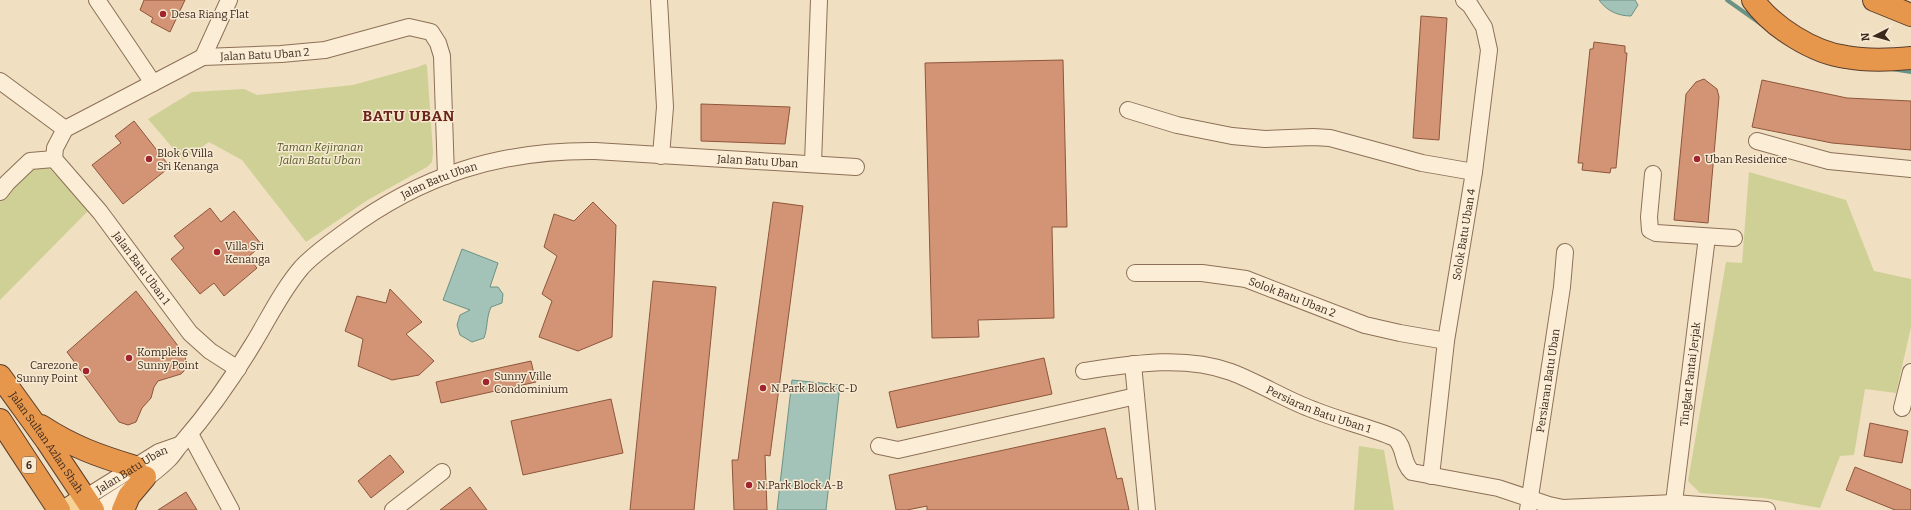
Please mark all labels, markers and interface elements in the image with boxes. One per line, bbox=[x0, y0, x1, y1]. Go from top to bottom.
place label: Desa Riang Flat bbox=[171, 8, 249, 21]
marker: Desa Riang Flat bbox=[158, 9, 168, 19]
north arrow bbox=[1855, 16, 1895, 56]
text: N bbox=[1859, 32, 1872, 42]
street label: Jalan Batu Uban 2 bbox=[219, 45, 310, 63]
district label: BATU UBAN bbox=[363, 107, 455, 125]
park label: Taman Kejiranan Jalan Batu Uban bbox=[277, 141, 364, 167]
place label: Blok 6 Villa Sri Kenanga bbox=[157, 147, 219, 173]
street label: Jalan Batu Uban bbox=[716, 152, 799, 170]
place label: Uban Residence bbox=[1705, 153, 1787, 166]
marker: Blok 6 Villa Sri Kenanga bbox=[144, 154, 154, 164]
marker: Uban Residence bbox=[1692, 154, 1702, 164]
street label: Jalan Batu Uban bbox=[398, 160, 479, 202]
street label: Solok Batu Uban 4 bbox=[1450, 187, 1478, 281]
street label: Jalan Batu Uban 1 bbox=[109, 228, 173, 308]
place label: Villa Sri Kenanga bbox=[225, 240, 270, 266]
marker: Villa Sri Kenanga bbox=[212, 247, 222, 257]
street label: Solok Batu Uban 2 bbox=[1247, 275, 1338, 320]
street label: Tingkat Pantai Jerjak bbox=[1677, 320, 1703, 427]
street label: Persiaran Batu Uban bbox=[1534, 328, 1563, 433]
place label: Kompleks Sunny Point bbox=[137, 346, 199, 372]
marker: Kompleks Sunny Point bbox=[124, 353, 134, 363]
place label: Carezone Sunny Point bbox=[16, 359, 78, 385]
marker: Carezone Sunny Point bbox=[81, 366, 91, 376]
place label: Sunny Ville Condominium bbox=[494, 370, 569, 396]
marker: Sunny Ville Condominium bbox=[481, 377, 491, 387]
place label: N.Park Block C-D bbox=[771, 382, 858, 395]
marker: N.Park Block C-D bbox=[758, 383, 768, 393]
street label: Persiaran Batu Uban 1 bbox=[1264, 383, 1373, 436]
street label: Jalan Sultan Azlan Shah bbox=[6, 388, 86, 496]
street label: Jalan Batu Uban bbox=[93, 444, 169, 497]
road number: 6 bbox=[22, 457, 36, 473]
place label: N.Park Block A-B bbox=[757, 479, 843, 492]
marker: N.Park Block A-B bbox=[744, 480, 754, 490]

